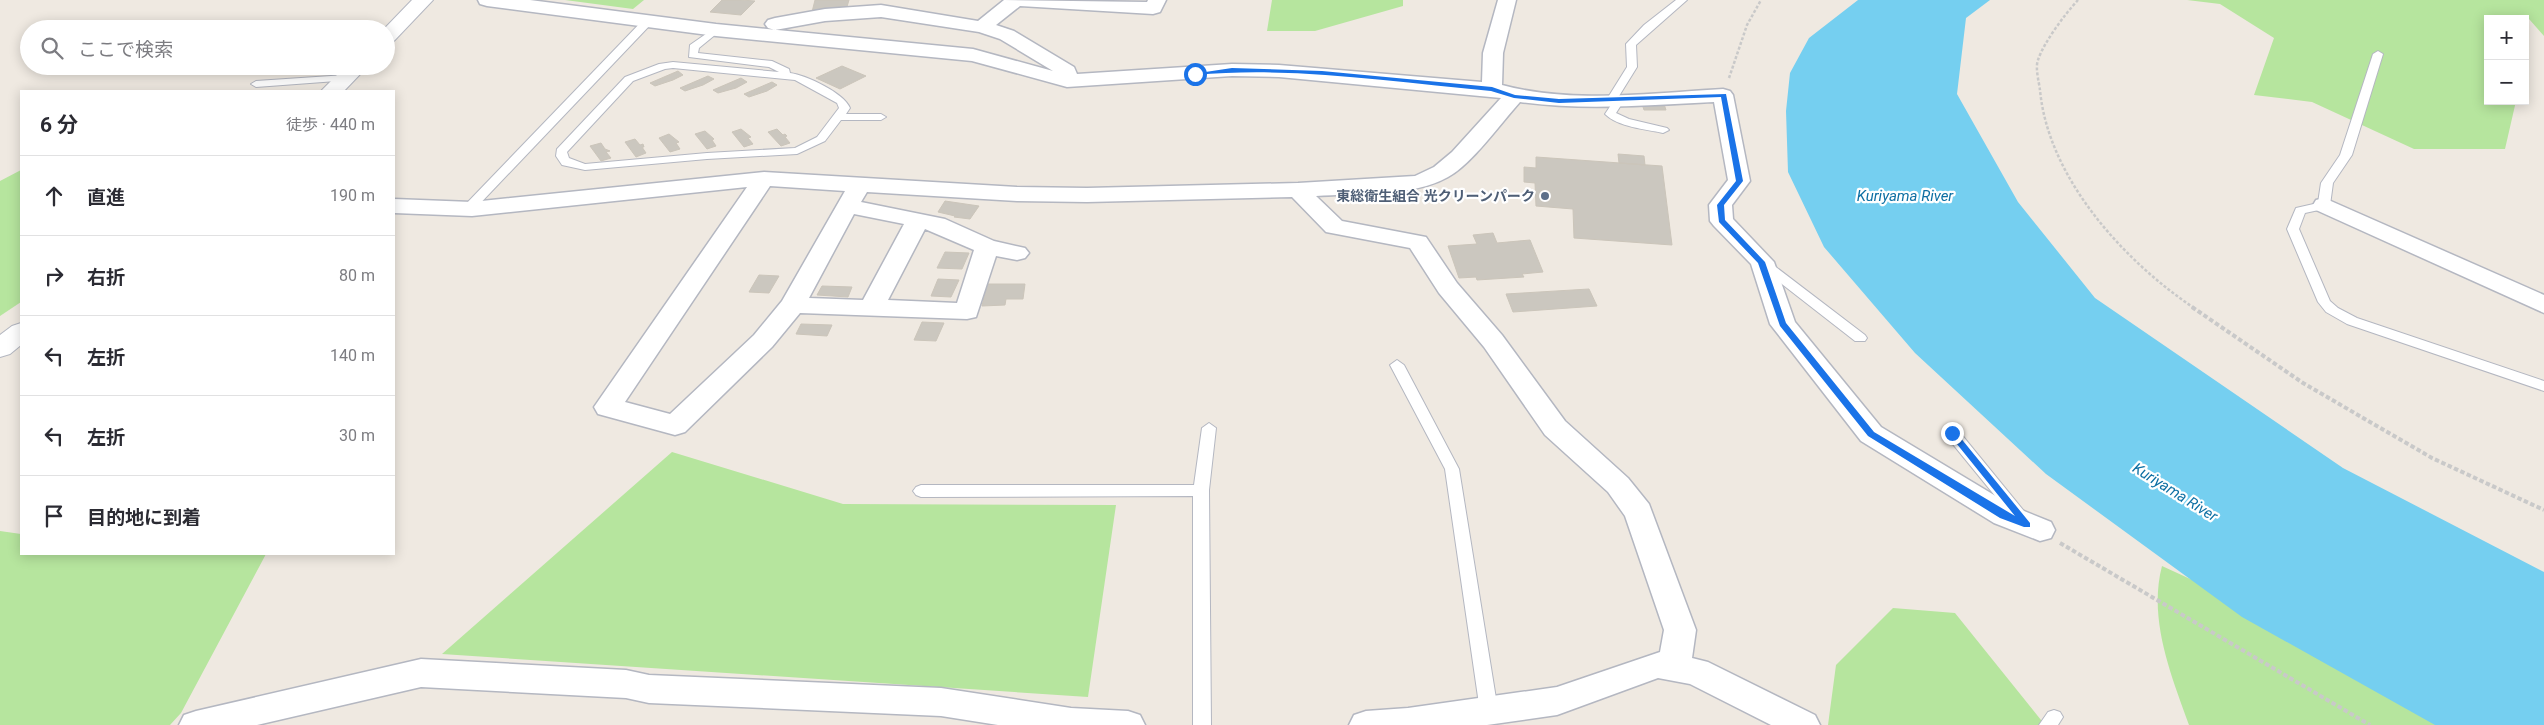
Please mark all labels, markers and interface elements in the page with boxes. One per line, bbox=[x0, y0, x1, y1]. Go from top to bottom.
map controls bbox=[2484, 15, 2529, 105]
button: + bbox=[2484, 15, 2529, 60]
search box bbox=[20, 20, 395, 75]
icon: search bbox=[38, 34, 66, 62]
text: ここで検索 bbox=[78, 38, 173, 61]
button: − bbox=[2484, 60, 2529, 105]
route start bbox=[1184, 63, 1207, 86]
text: 6 分 bbox=[40, 113, 78, 137]
text: 徒歩 · 440 m bbox=[286, 115, 375, 134]
icon: ahead bbox=[40, 182, 68, 210]
text: 直進 bbox=[87, 186, 125, 209]
text: 190 m bbox=[330, 186, 375, 205]
water label: Kuriyama River bbox=[1857, 187, 1954, 205]
place label: 東総衛生組合 光クリーンパーク bbox=[1336, 188, 1535, 204]
marker: 東総衛生組合 光クリーンパーク bbox=[1539, 190, 1551, 202]
icon: right bbox=[40, 262, 68, 290]
text: 右折 bbox=[87, 266, 125, 289]
text: 80 m bbox=[339, 266, 375, 285]
icon: left bbox=[40, 342, 68, 370]
text: 左折 bbox=[87, 346, 125, 369]
text: 140 m bbox=[330, 346, 375, 365]
icon: left bbox=[40, 422, 68, 450]
route end bbox=[1941, 422, 1964, 445]
text: 左折 bbox=[87, 426, 125, 449]
text: 30 m bbox=[339, 426, 375, 445]
water label: Kuriyama River bbox=[2129, 459, 2222, 526]
icon: arrive bbox=[40, 502, 68, 530]
text: 目的地に到着 bbox=[87, 506, 201, 529]

